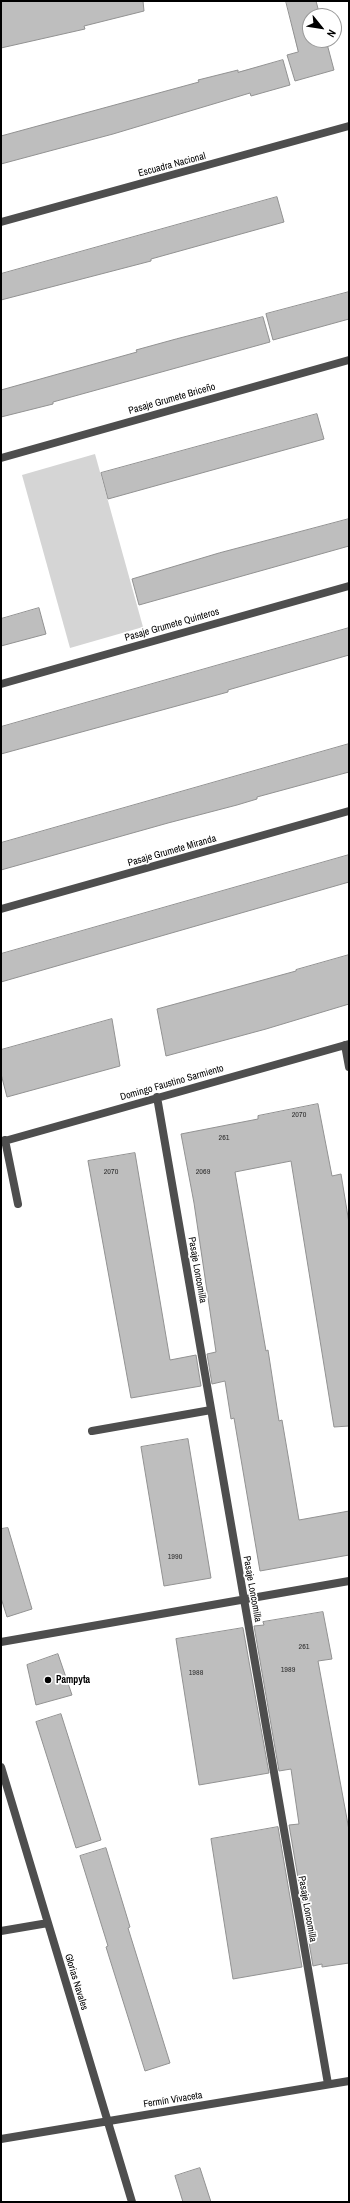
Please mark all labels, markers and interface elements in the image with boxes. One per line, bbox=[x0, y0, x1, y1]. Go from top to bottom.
north arrow bbox=[302, 8, 342, 48]
text: N bbox=[324, 27, 339, 40]
street label: Escuadra Nacional bbox=[137, 150, 207, 180]
street label: Pasaje Grumete Briceño bbox=[127, 381, 217, 417]
street label: Pasaje Grumete Quinteros bbox=[123, 606, 221, 644]
street label: Pasaje Grumete Miranda bbox=[126, 833, 218, 869]
street label: Domingo Faustino Sarmiento bbox=[119, 1062, 225, 1104]
house number: 2070 bbox=[292, 1110, 306, 1120]
house number: 261 bbox=[219, 1133, 229, 1143]
house number: 2070 bbox=[104, 1167, 118, 1177]
house number: 2069 bbox=[196, 1167, 210, 1177]
street label: Pasaje Loncomilla bbox=[185, 1236, 209, 1304]
house number: 1990 bbox=[168, 1552, 182, 1562]
street label: Pasaje Loncomilla bbox=[240, 1555, 264, 1623]
house number: 261 bbox=[299, 1642, 309, 1652]
house number: 1989 bbox=[281, 1665, 295, 1675]
house number: 1988 bbox=[189, 1668, 203, 1678]
place label: Pampyta bbox=[56, 1674, 90, 1686]
marker: Pampyta bbox=[43, 1675, 53, 1685]
street label: Pasaje Loncomilla bbox=[295, 1875, 319, 1943]
street label: Glorias Navales bbox=[62, 1952, 90, 2012]
street label: Fermín Vivaceta bbox=[143, 2089, 203, 2111]

